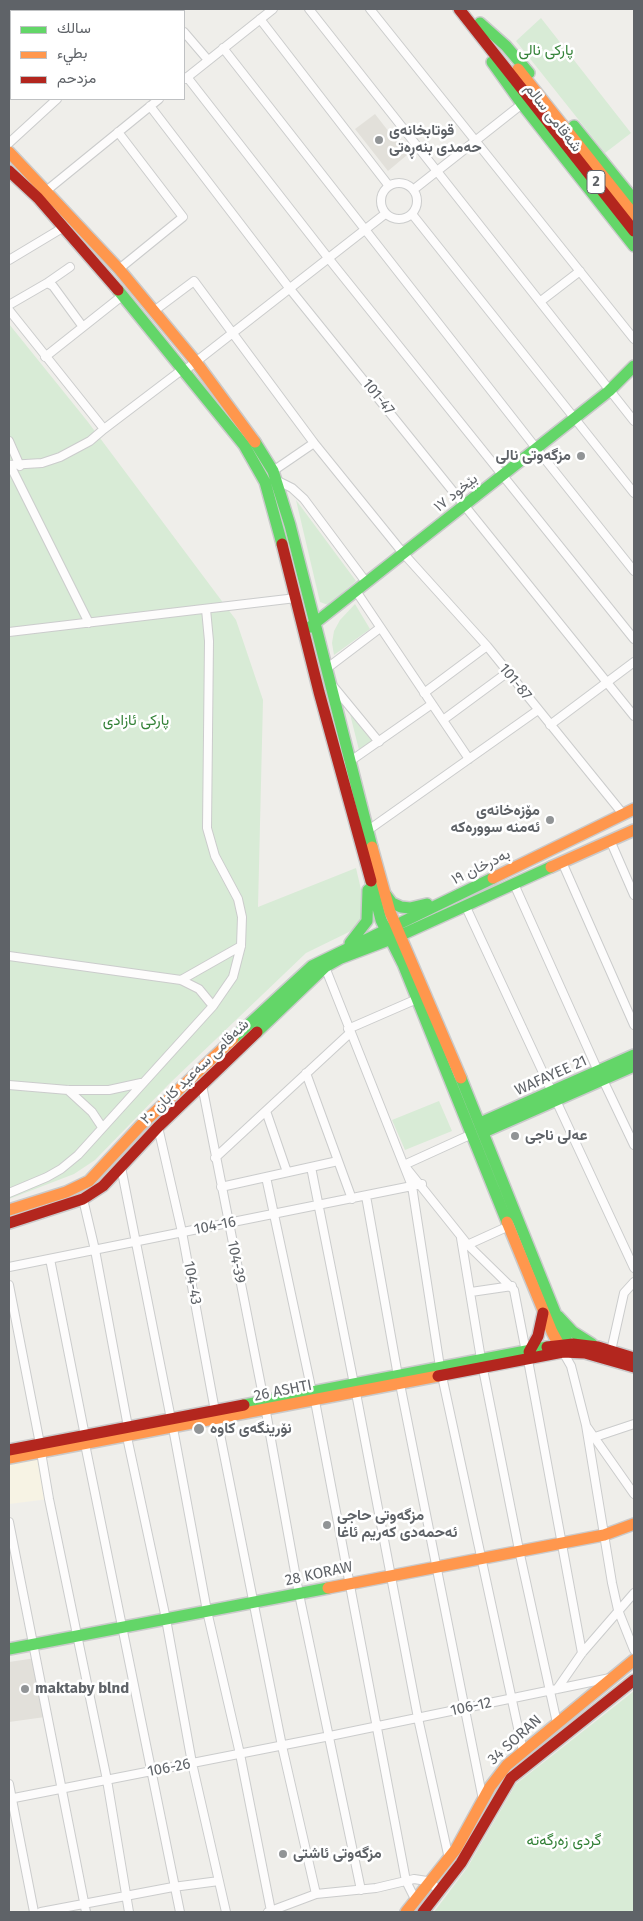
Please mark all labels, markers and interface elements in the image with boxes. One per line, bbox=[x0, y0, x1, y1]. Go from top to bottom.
legend bbox=[10, 10, 185, 100]
text: سالك bbox=[57, 19, 91, 37]
park label: پارکی نالی bbox=[519, 42, 573, 60]
text: بطيء bbox=[57, 44, 87, 62]
text: مزدحم bbox=[57, 69, 96, 87]
street label: شەقامی سالم bbox=[521, 80, 585, 156]
place label: قوتابخانەی حەمدی بنەڕەتی bbox=[389, 122, 482, 157]
marker: قوتابخانەی حەمدی بنەڕەتی bbox=[373, 134, 385, 146]
road number: 2 bbox=[587, 170, 605, 193]
street label: 101-47 bbox=[358, 375, 398, 419]
place label: مزگەوتی نالی bbox=[495, 447, 571, 465]
marker: مزگەوتی نالی bbox=[575, 450, 587, 462]
street label: بێخود ١٧ bbox=[430, 470, 482, 516]
street label: 101-87 bbox=[495, 660, 535, 704]
park label: پارکی ئازادی bbox=[103, 712, 169, 730]
place label: مۆزەخانەی ئەمنە سوورەکە bbox=[451, 802, 540, 837]
marker: مۆزەخانەی ئەمنە سوورەکە bbox=[544, 814, 556, 826]
street label: بەدرخان ١٩ bbox=[449, 845, 513, 889]
street label: شەقامی سەعید کابان ٢٠ bbox=[137, 1016, 253, 1128]
street label: WAFAYEE 21 bbox=[512, 1052, 590, 1100]
place label: عەلی ناجی bbox=[525, 1127, 588, 1145]
marker: عەلی ناجی bbox=[509, 1130, 521, 1142]
street label: 104-16 bbox=[193, 1213, 237, 1239]
street label: 104-39 bbox=[223, 1239, 249, 1285]
street label: 104-43 bbox=[179, 1260, 205, 1306]
street label: 26 ASHTI bbox=[253, 1377, 313, 1405]
place label: نۆرینگەی کاوە bbox=[210, 1420, 292, 1438]
marker: نۆرینگەی کاوە bbox=[192, 1422, 206, 1436]
place label: مزگەوتی حاجی ئەحمەدی کەریم ئاغا bbox=[337, 1507, 458, 1542]
marker: مزگەوتی حاجی ئەحمەدی کەریم ئاغا bbox=[321, 1519, 333, 1531]
street label: 28 KORAW bbox=[284, 1558, 354, 1590]
place label: maktaby blnd bbox=[35, 1680, 129, 1698]
marker: maktaby blnd bbox=[19, 1683, 31, 1695]
street label: 106-12 bbox=[449, 1694, 493, 1720]
street label: 34 SORAN bbox=[485, 1711, 545, 1769]
street label: 106-26 bbox=[146, 1755, 192, 1781]
park label: گردی زەرگەتە bbox=[527, 1832, 601, 1850]
place label: مزگەوتی ئاشتی bbox=[293, 1845, 382, 1863]
marker: مزگەوتی ئاشتی bbox=[277, 1848, 289, 1860]

